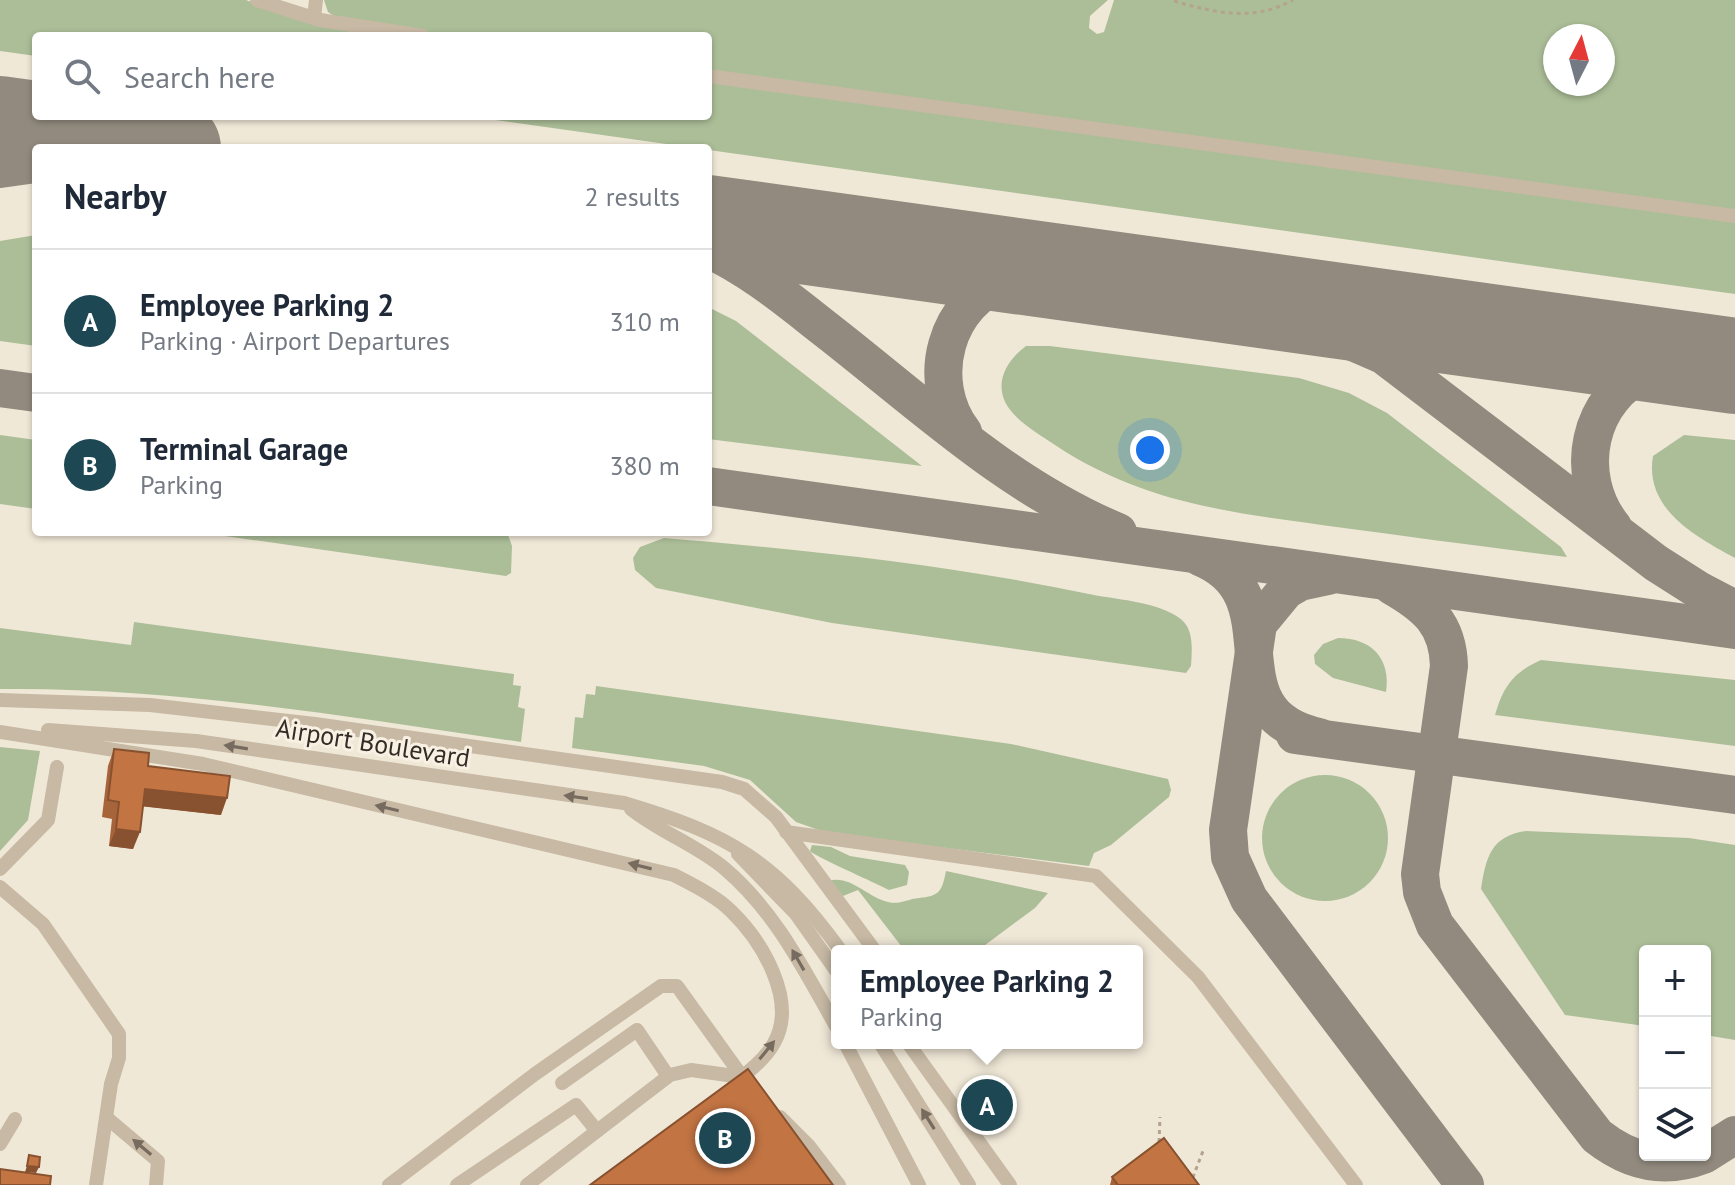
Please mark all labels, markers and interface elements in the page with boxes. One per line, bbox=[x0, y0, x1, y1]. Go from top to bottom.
north arrow bbox=[1543, 24, 1615, 96]
search box bbox=[32, 32, 712, 120]
icon: search bbox=[60, 54, 104, 98]
text: Search here bbox=[124, 57, 275, 96]
text: Nearby bbox=[64, 174, 166, 218]
text: 2 results bbox=[585, 180, 680, 213]
text: Employee Parking 2 bbox=[140, 285, 394, 324]
text: A bbox=[82, 305, 98, 338]
text: 310 m bbox=[609, 305, 680, 338]
text: Parking · Airport Departures bbox=[140, 324, 450, 357]
text: Terminal Garage bbox=[140, 429, 348, 468]
your location bbox=[1130, 430, 1170, 470]
text: B bbox=[82, 449, 98, 482]
text: 380 m bbox=[609, 449, 680, 482]
text: Parking bbox=[140, 468, 223, 501]
street label: Airport Boulevard bbox=[274, 711, 472, 774]
one-way arrow bbox=[223, 740, 248, 753]
one-way arrow bbox=[563, 790, 588, 803]
one-way arrow bbox=[374, 801, 399, 814]
one-way arrow bbox=[628, 860, 653, 872]
popup bbox=[831, 945, 1143, 1049]
map controls bbox=[1639, 945, 1711, 1161]
button: + bbox=[1639, 945, 1711, 1017]
one-way arrow bbox=[791, 949, 805, 971]
text: Employee Parking 2 bbox=[860, 961, 1114, 1000]
text: Parking bbox=[860, 1000, 943, 1033]
button: − bbox=[1639, 1017, 1711, 1089]
one-way arrow bbox=[758, 1041, 775, 1061]
pin: A bbox=[961, 1075, 1013, 1135]
button: layers bbox=[1639, 1089, 1711, 1161]
pin: B bbox=[699, 1108, 751, 1168]
one-way arrow bbox=[921, 1108, 935, 1130]
one-way arrow bbox=[132, 1139, 152, 1156]

